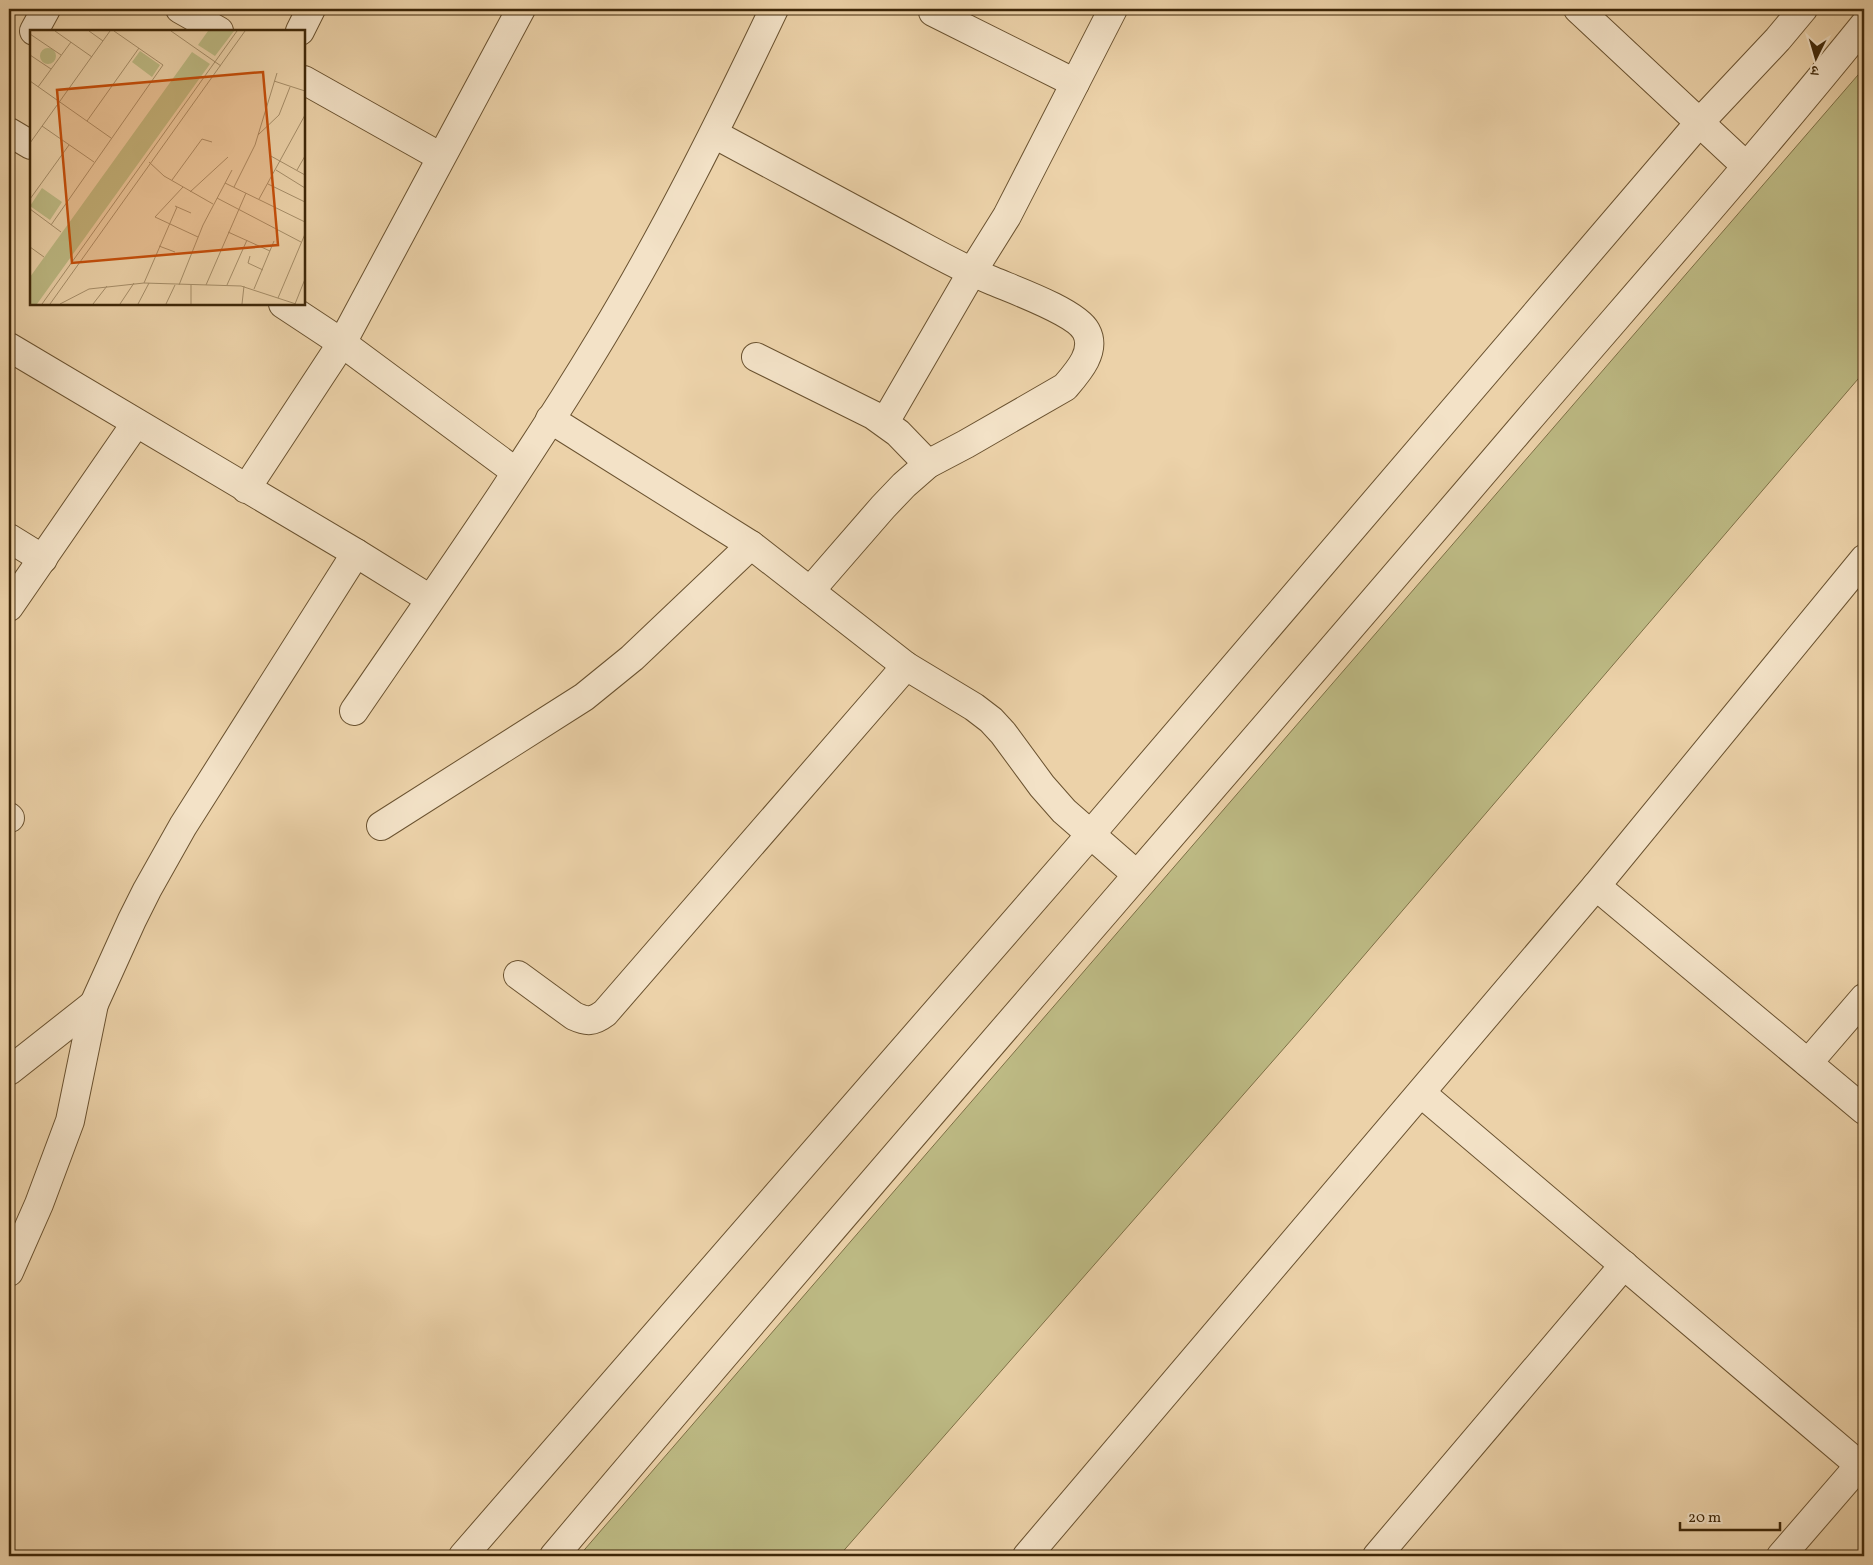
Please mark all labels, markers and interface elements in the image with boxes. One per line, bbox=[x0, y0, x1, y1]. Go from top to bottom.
inset map bbox=[30, 30, 305, 305]
north arrow bbox=[1790, 32, 1840, 82]
text: उ bbox=[1810, 60, 1820, 79]
scale bar bbox=[1680, 1500, 1780, 1532]
text: 20 m bbox=[1688, 1508, 1721, 1529]

